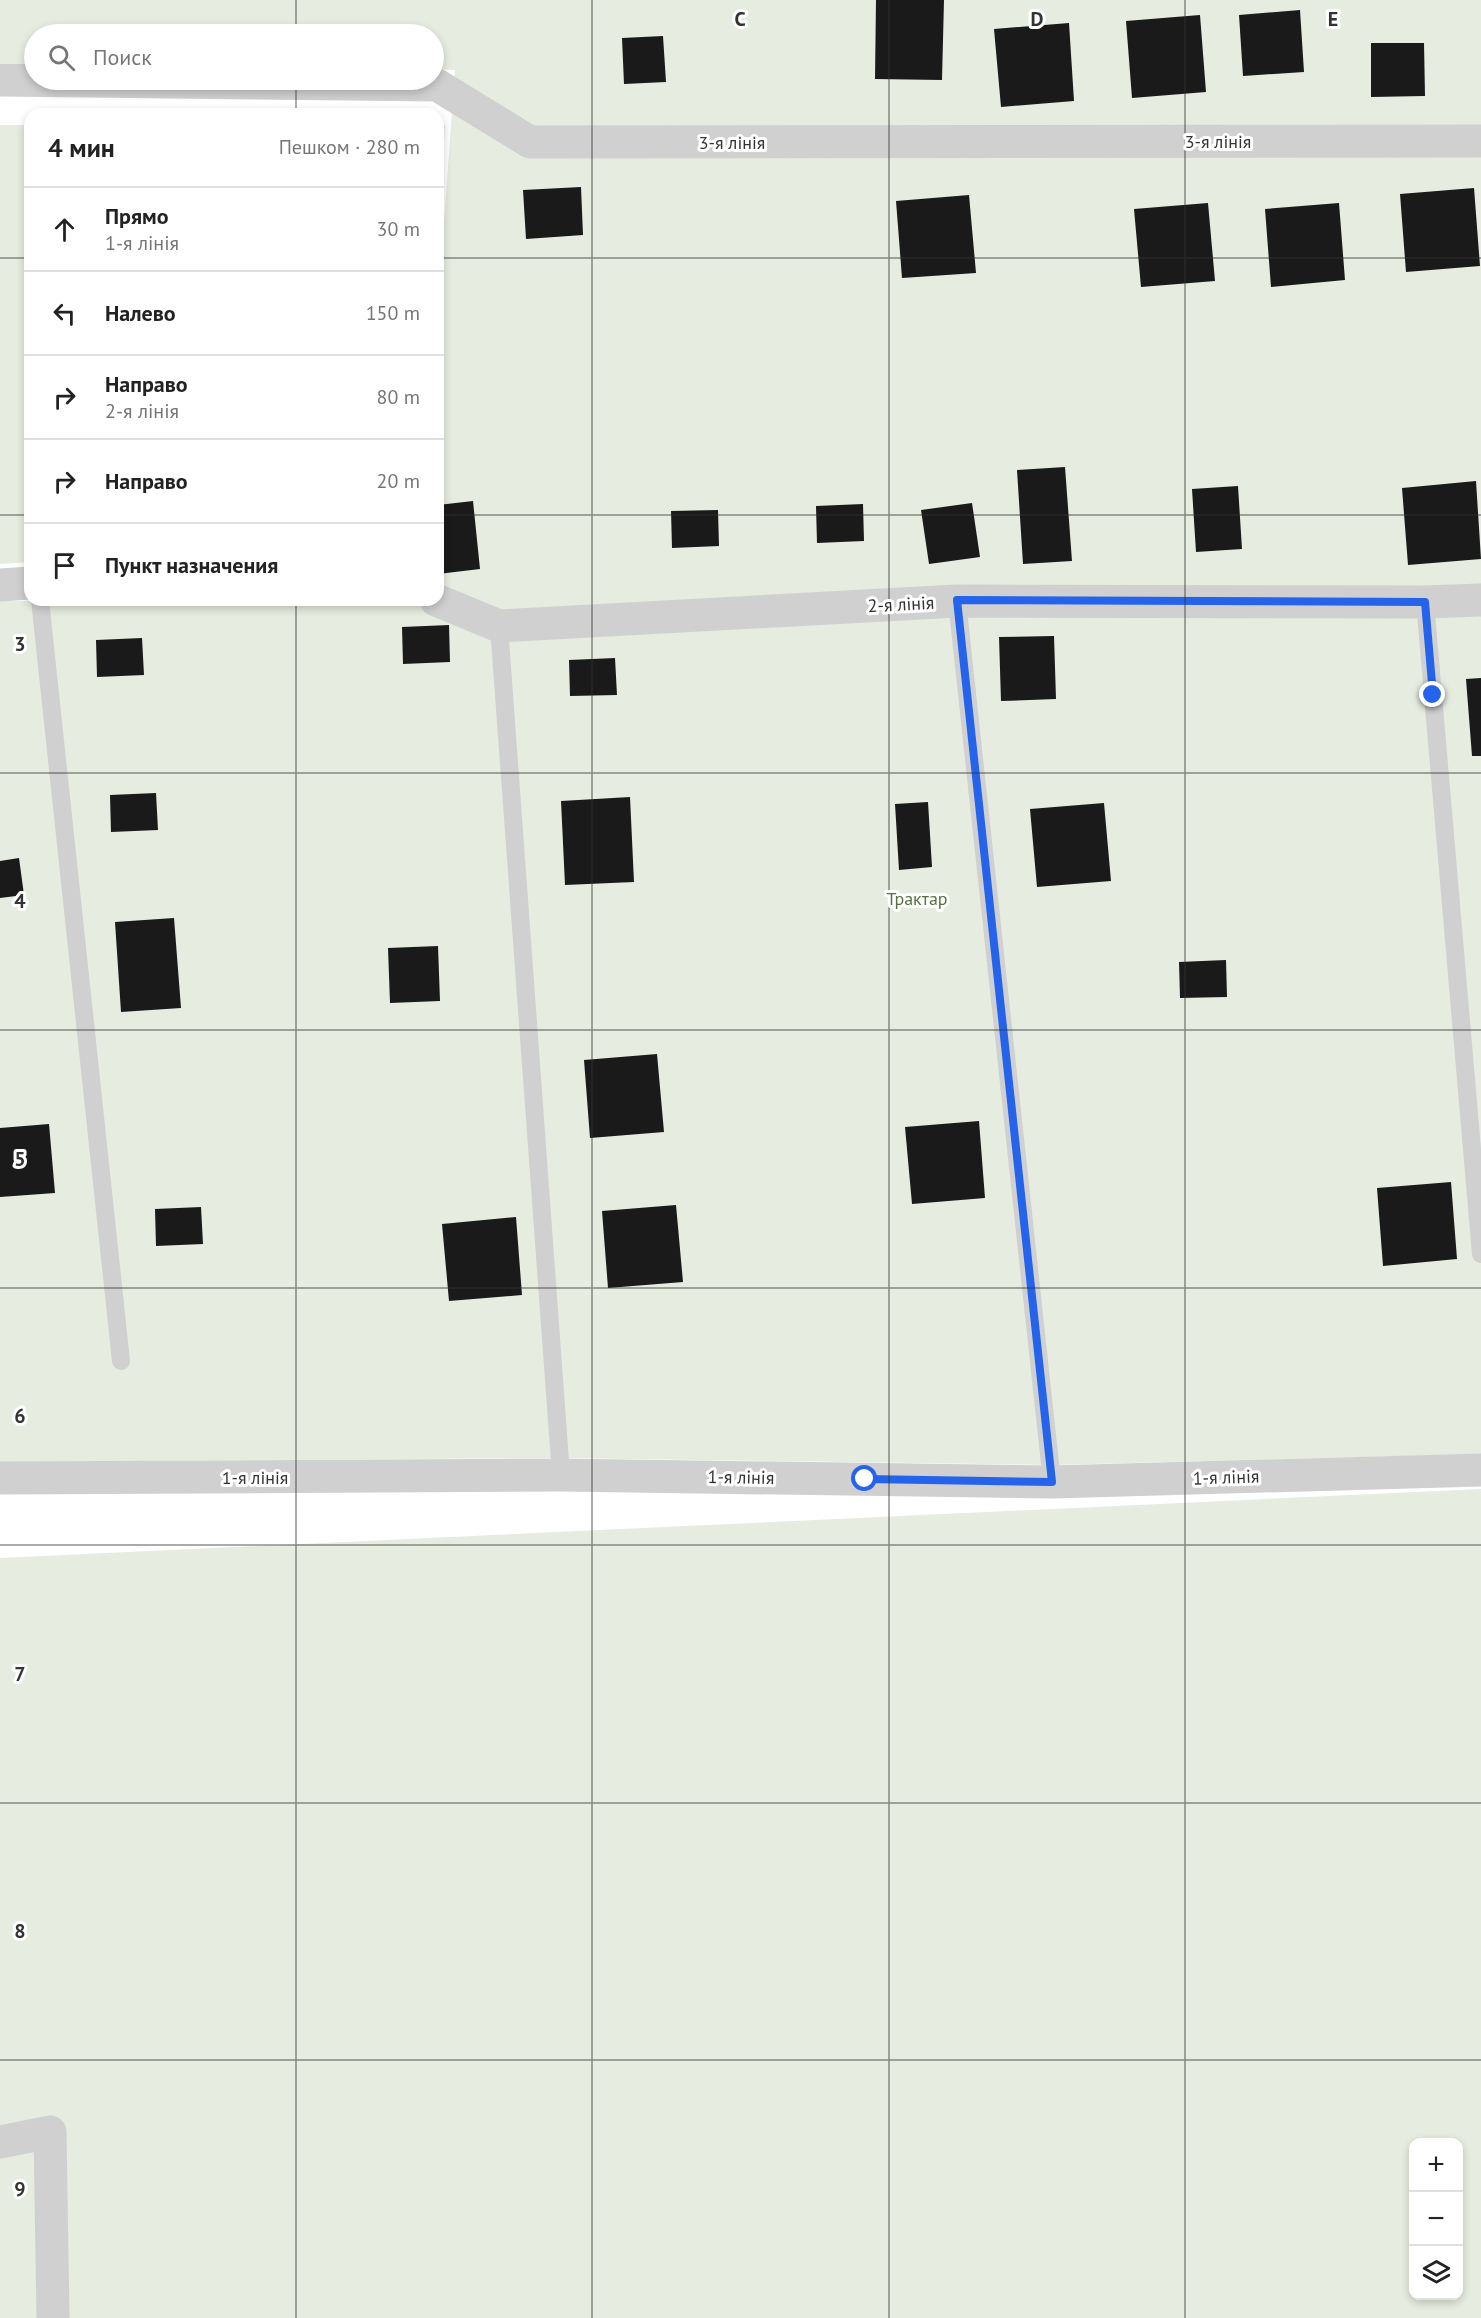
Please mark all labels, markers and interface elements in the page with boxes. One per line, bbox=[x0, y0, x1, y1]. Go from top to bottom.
text: C bbox=[734, 6, 746, 32]
text: D bbox=[1031, 6, 1044, 32]
text: E bbox=[1328, 6, 1338, 32]
search box bbox=[24, 24, 444, 90]
icon: search bbox=[45, 41, 78, 74]
text: Поиск bbox=[93, 43, 152, 71]
street label: 3-я лінія bbox=[1185, 130, 1251, 153]
text: 4 мин bbox=[48, 131, 115, 164]
street label: 3-я лінія bbox=[699, 131, 765, 154]
text: Пешком · 280 m bbox=[279, 134, 420, 160]
text: Прямо bbox=[105, 202, 168, 230]
icon: ahead bbox=[48, 213, 81, 246]
text: 30 m bbox=[377, 216, 420, 242]
text: 1-я лінія bbox=[105, 230, 179, 256]
icon: left bbox=[48, 297, 81, 330]
text: Налево bbox=[105, 299, 176, 327]
text: 150 m bbox=[366, 300, 420, 326]
text: Направо bbox=[105, 370, 188, 398]
icon: right bbox=[48, 381, 81, 414]
text: 80 m bbox=[377, 384, 420, 410]
text: 2-я лінія bbox=[105, 398, 179, 424]
icon: right bbox=[48, 465, 81, 498]
text: Направо bbox=[105, 467, 188, 495]
text: 20 m bbox=[377, 468, 420, 494]
icon: arrive bbox=[48, 549, 81, 582]
text: Пункт назначения bbox=[105, 551, 278, 579]
street label: 2-я лінія bbox=[867, 591, 935, 617]
text: 3 bbox=[14, 631, 26, 657]
route end bbox=[1419, 681, 1445, 707]
park label: Трактар bbox=[886, 887, 948, 910]
text: 4 bbox=[14, 888, 26, 914]
text: 5 bbox=[14, 1146, 26, 1172]
text: 6 bbox=[14, 1403, 26, 1429]
street label: 1-я лінія bbox=[1192, 1464, 1260, 1490]
street label: 1-я лінія bbox=[707, 1465, 775, 1489]
route start bbox=[851, 1465, 877, 1491]
street label: 1-я лінія bbox=[222, 1466, 288, 1489]
text: 7 bbox=[14, 1661, 26, 1687]
text: 8 bbox=[14, 1918, 26, 1944]
map controls bbox=[1409, 2138, 1463, 2300]
button: + bbox=[1409, 2138, 1463, 2192]
text: 9 bbox=[14, 2176, 26, 2202]
button: − bbox=[1409, 2192, 1463, 2246]
button: layers bbox=[1409, 2246, 1463, 2300]

